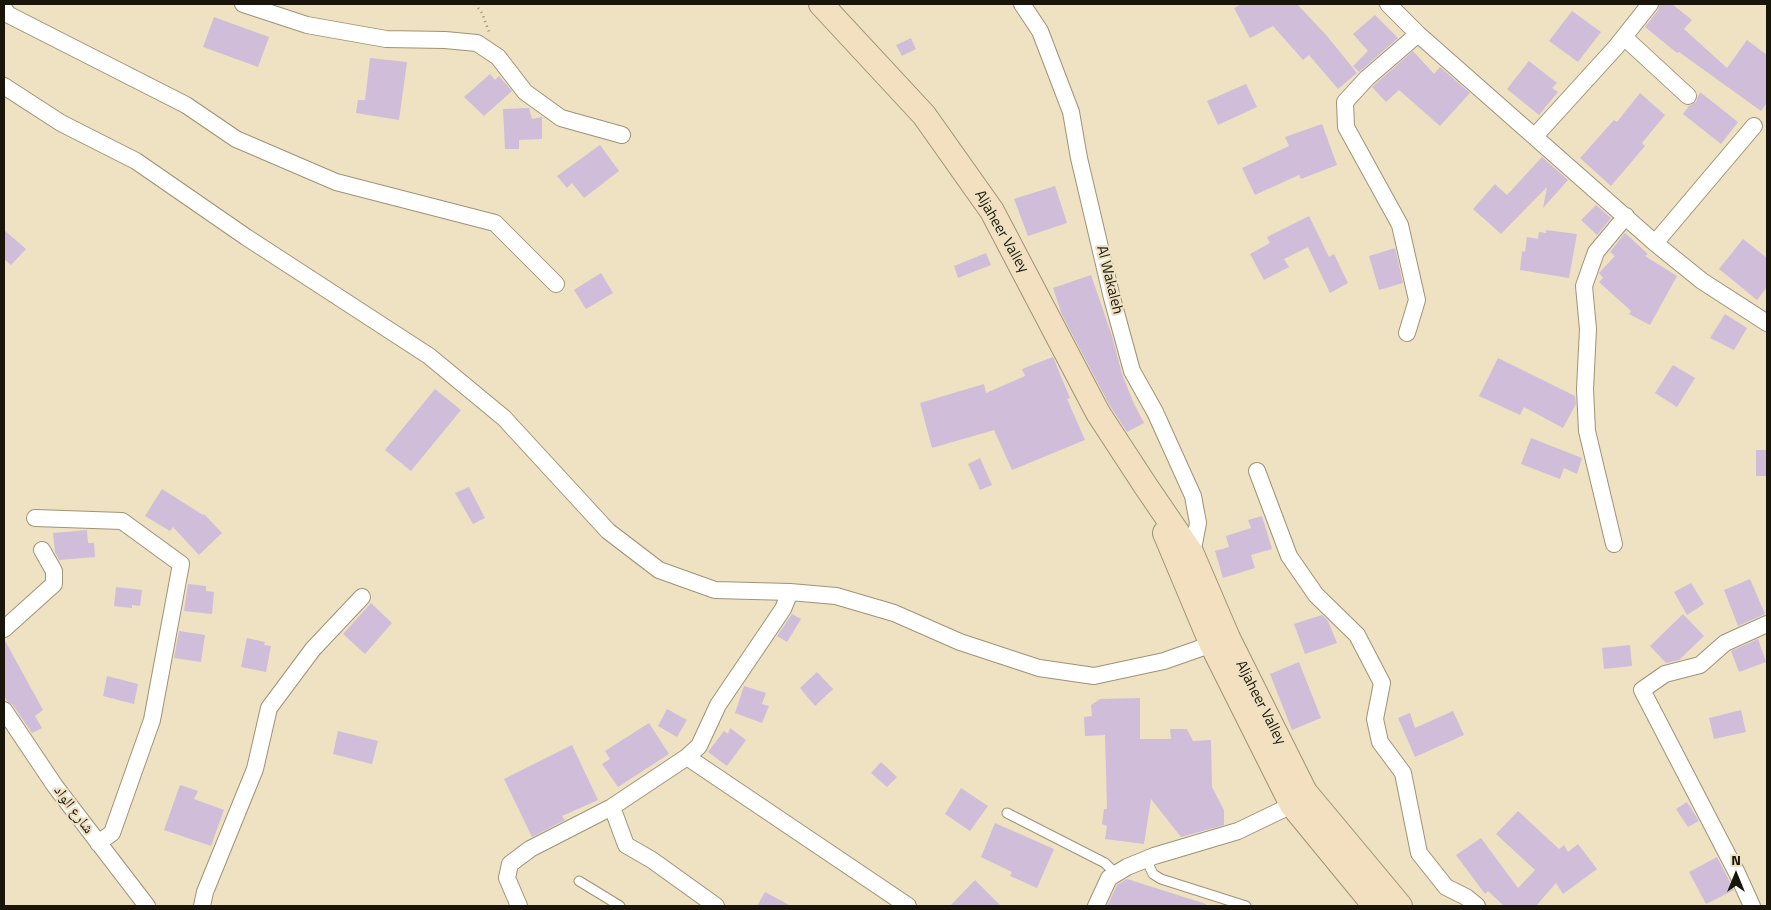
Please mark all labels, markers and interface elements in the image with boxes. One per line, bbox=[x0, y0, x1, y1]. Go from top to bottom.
street label: Aljaheer Valley bbox=[970, 188, 1032, 276]
street label: Al Wakaleh bbox=[1092, 244, 1126, 316]
street label: Aljaheer Valley bbox=[1231, 658, 1289, 748]
street label: شارع الواد bbox=[49, 782, 97, 838]
text: N bbox=[1731, 849, 1741, 870]
north arrow bbox=[1711, 850, 1761, 900]

